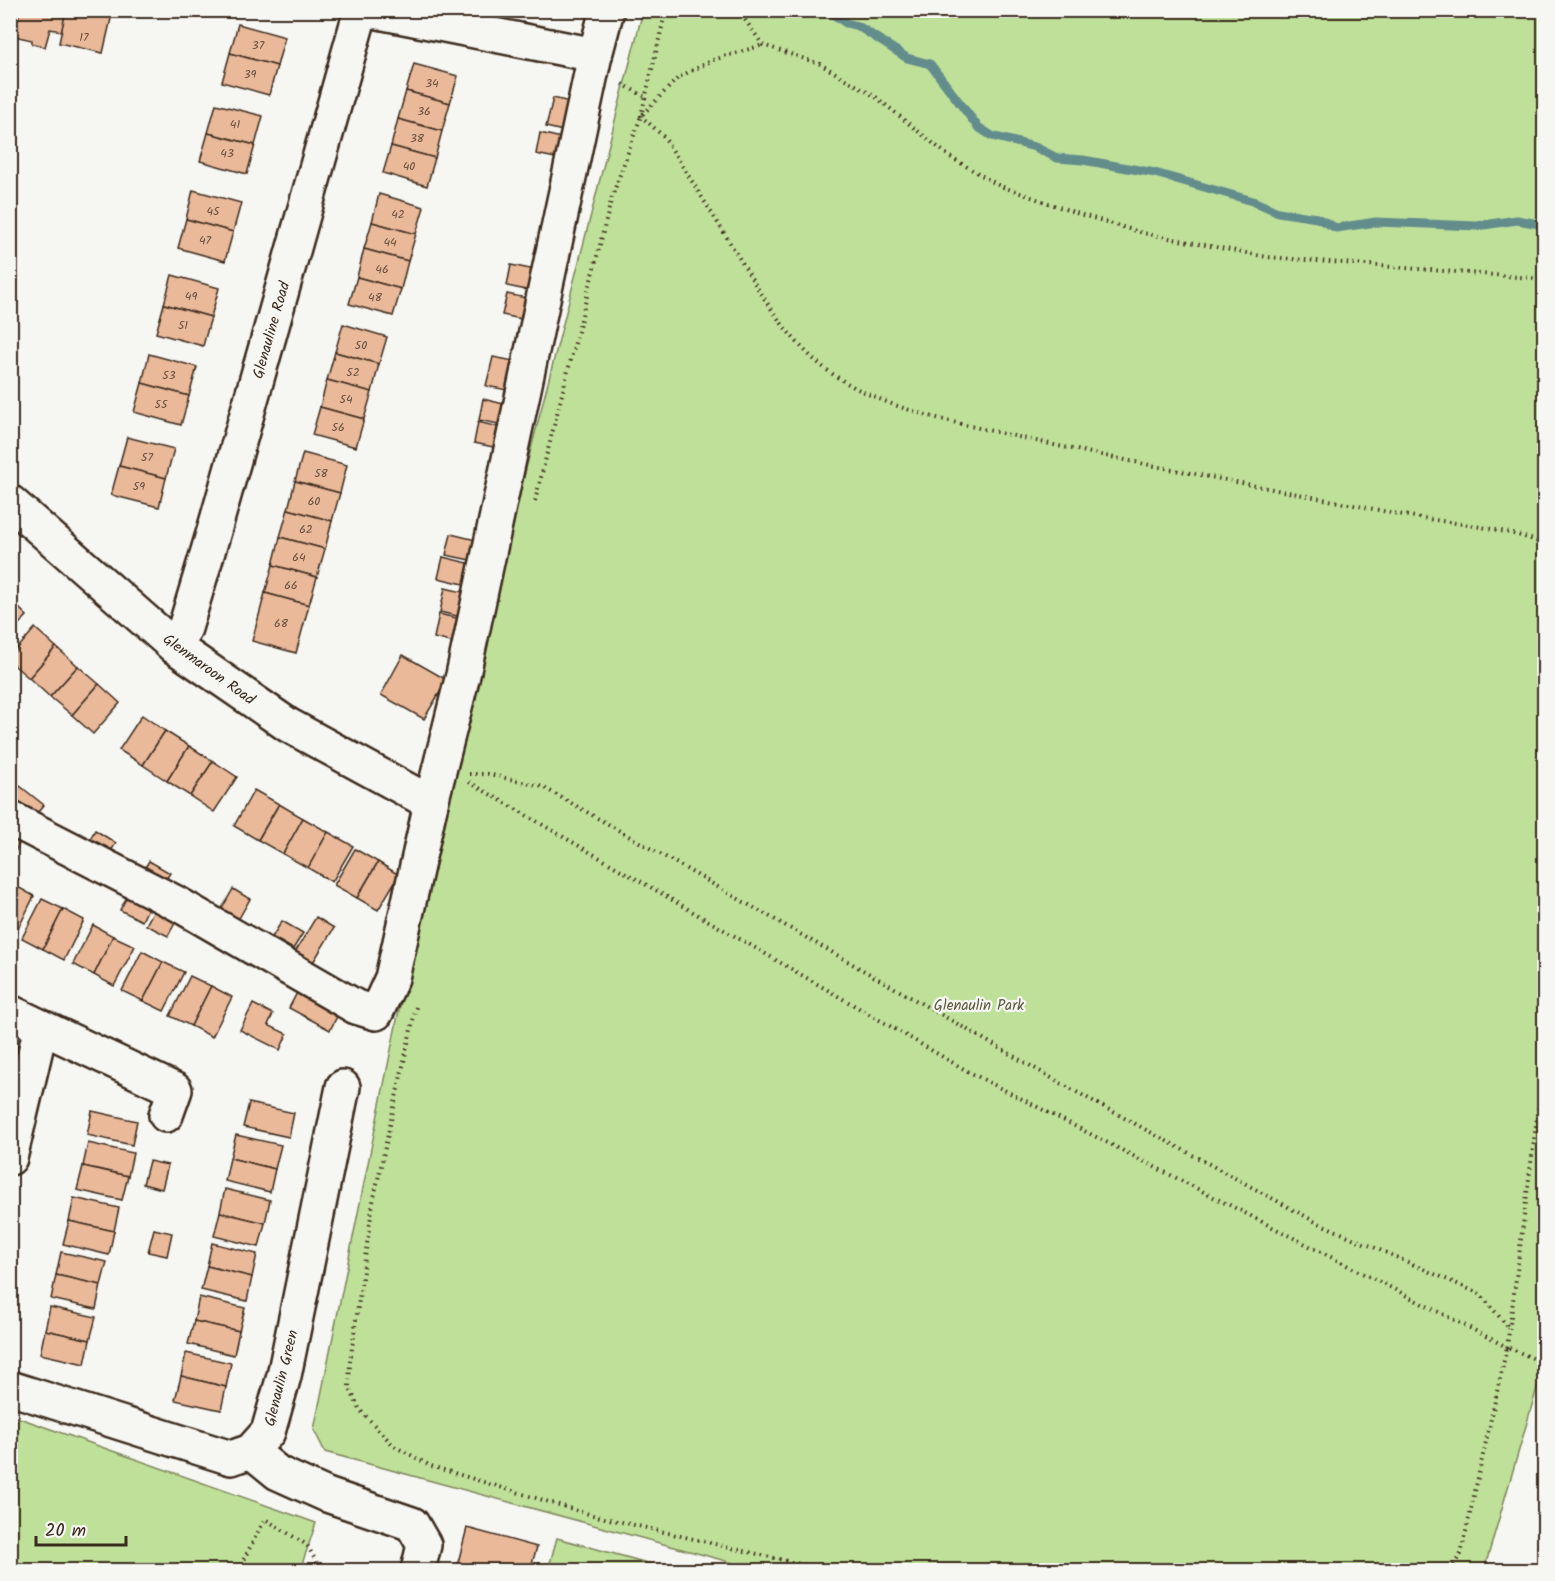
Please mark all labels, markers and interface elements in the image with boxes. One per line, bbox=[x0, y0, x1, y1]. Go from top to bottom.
house number: 17 bbox=[79, 28, 89, 47]
house number: 37 bbox=[252, 36, 265, 55]
house number: 39 bbox=[244, 65, 256, 84]
house number: 34 bbox=[425, 74, 439, 93]
house number: 36 bbox=[417, 102, 431, 121]
house number: 41 bbox=[230, 115, 240, 134]
house number: 38 bbox=[410, 129, 425, 148]
house number: 43 bbox=[220, 144, 234, 163]
house number: 40 bbox=[403, 157, 415, 176]
house number: 45 bbox=[206, 202, 221, 221]
house number: 42 bbox=[391, 205, 405, 224]
house number: 47 bbox=[199, 231, 212, 250]
house number: 44 bbox=[383, 233, 397, 252]
house number: 46 bbox=[375, 260, 389, 279]
street label: Glenauline Road bbox=[247, 278, 297, 382]
house number: 49 bbox=[185, 287, 197, 306]
house number: 48 bbox=[368, 288, 383, 307]
house number: 51 bbox=[178, 316, 188, 335]
house number: 50 bbox=[355, 336, 367, 355]
house number: 52 bbox=[346, 363, 360, 382]
house number: 53 bbox=[162, 366, 176, 385]
house number: 54 bbox=[339, 390, 353, 409]
house number: 55 bbox=[155, 395, 169, 414]
house number: 56 bbox=[331, 418, 345, 437]
house number: 57 bbox=[141, 448, 153, 467]
house number: 58 bbox=[314, 464, 329, 483]
house number: 59 bbox=[133, 477, 145, 496]
house number: 60 bbox=[308, 492, 320, 511]
house number: 62 bbox=[299, 520, 313, 539]
house number: 64 bbox=[292, 548, 306, 567]
house number: 66 bbox=[284, 576, 298, 595]
house number: 68 bbox=[274, 614, 289, 633]
street label: Glenmaroon Road bbox=[157, 628, 260, 712]
park label: Glenaulin Park bbox=[934, 994, 1025, 1018]
street label: Glenaulin Green bbox=[258, 1327, 306, 1429]
scale bar bbox=[36, 1509, 126, 1547]
text: 20 m bbox=[45, 1517, 86, 1546]

